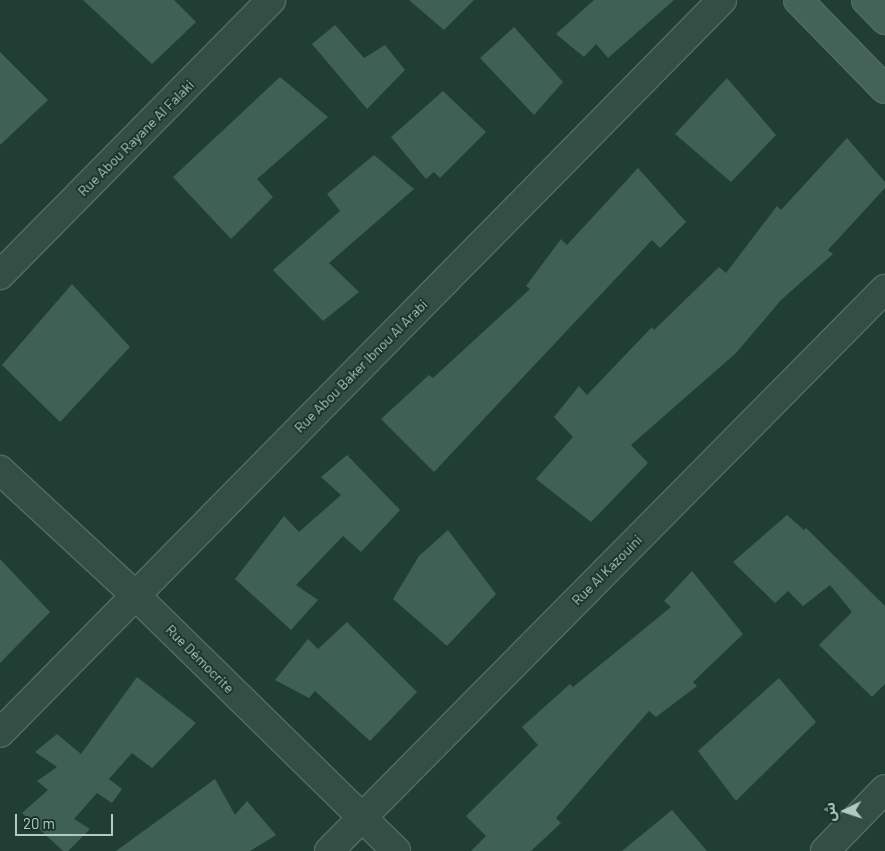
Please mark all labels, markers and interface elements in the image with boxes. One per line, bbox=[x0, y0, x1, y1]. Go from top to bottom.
street label: Rue Abou Rayane Al Falaki bbox=[74, 76, 198, 200]
street label: Rue Abou Baker Ibnou Al Arabi bbox=[291, 296, 431, 436]
street label: Rue Al Kazouini bbox=[568, 531, 646, 609]
street label: Rue Démocrite bbox=[162, 621, 238, 697]
north arrow bbox=[820, 786, 870, 836]
text: ش bbox=[820, 802, 839, 822]
scale bar bbox=[18, 804, 115, 836]
text: 20 m bbox=[23, 814, 55, 832]

